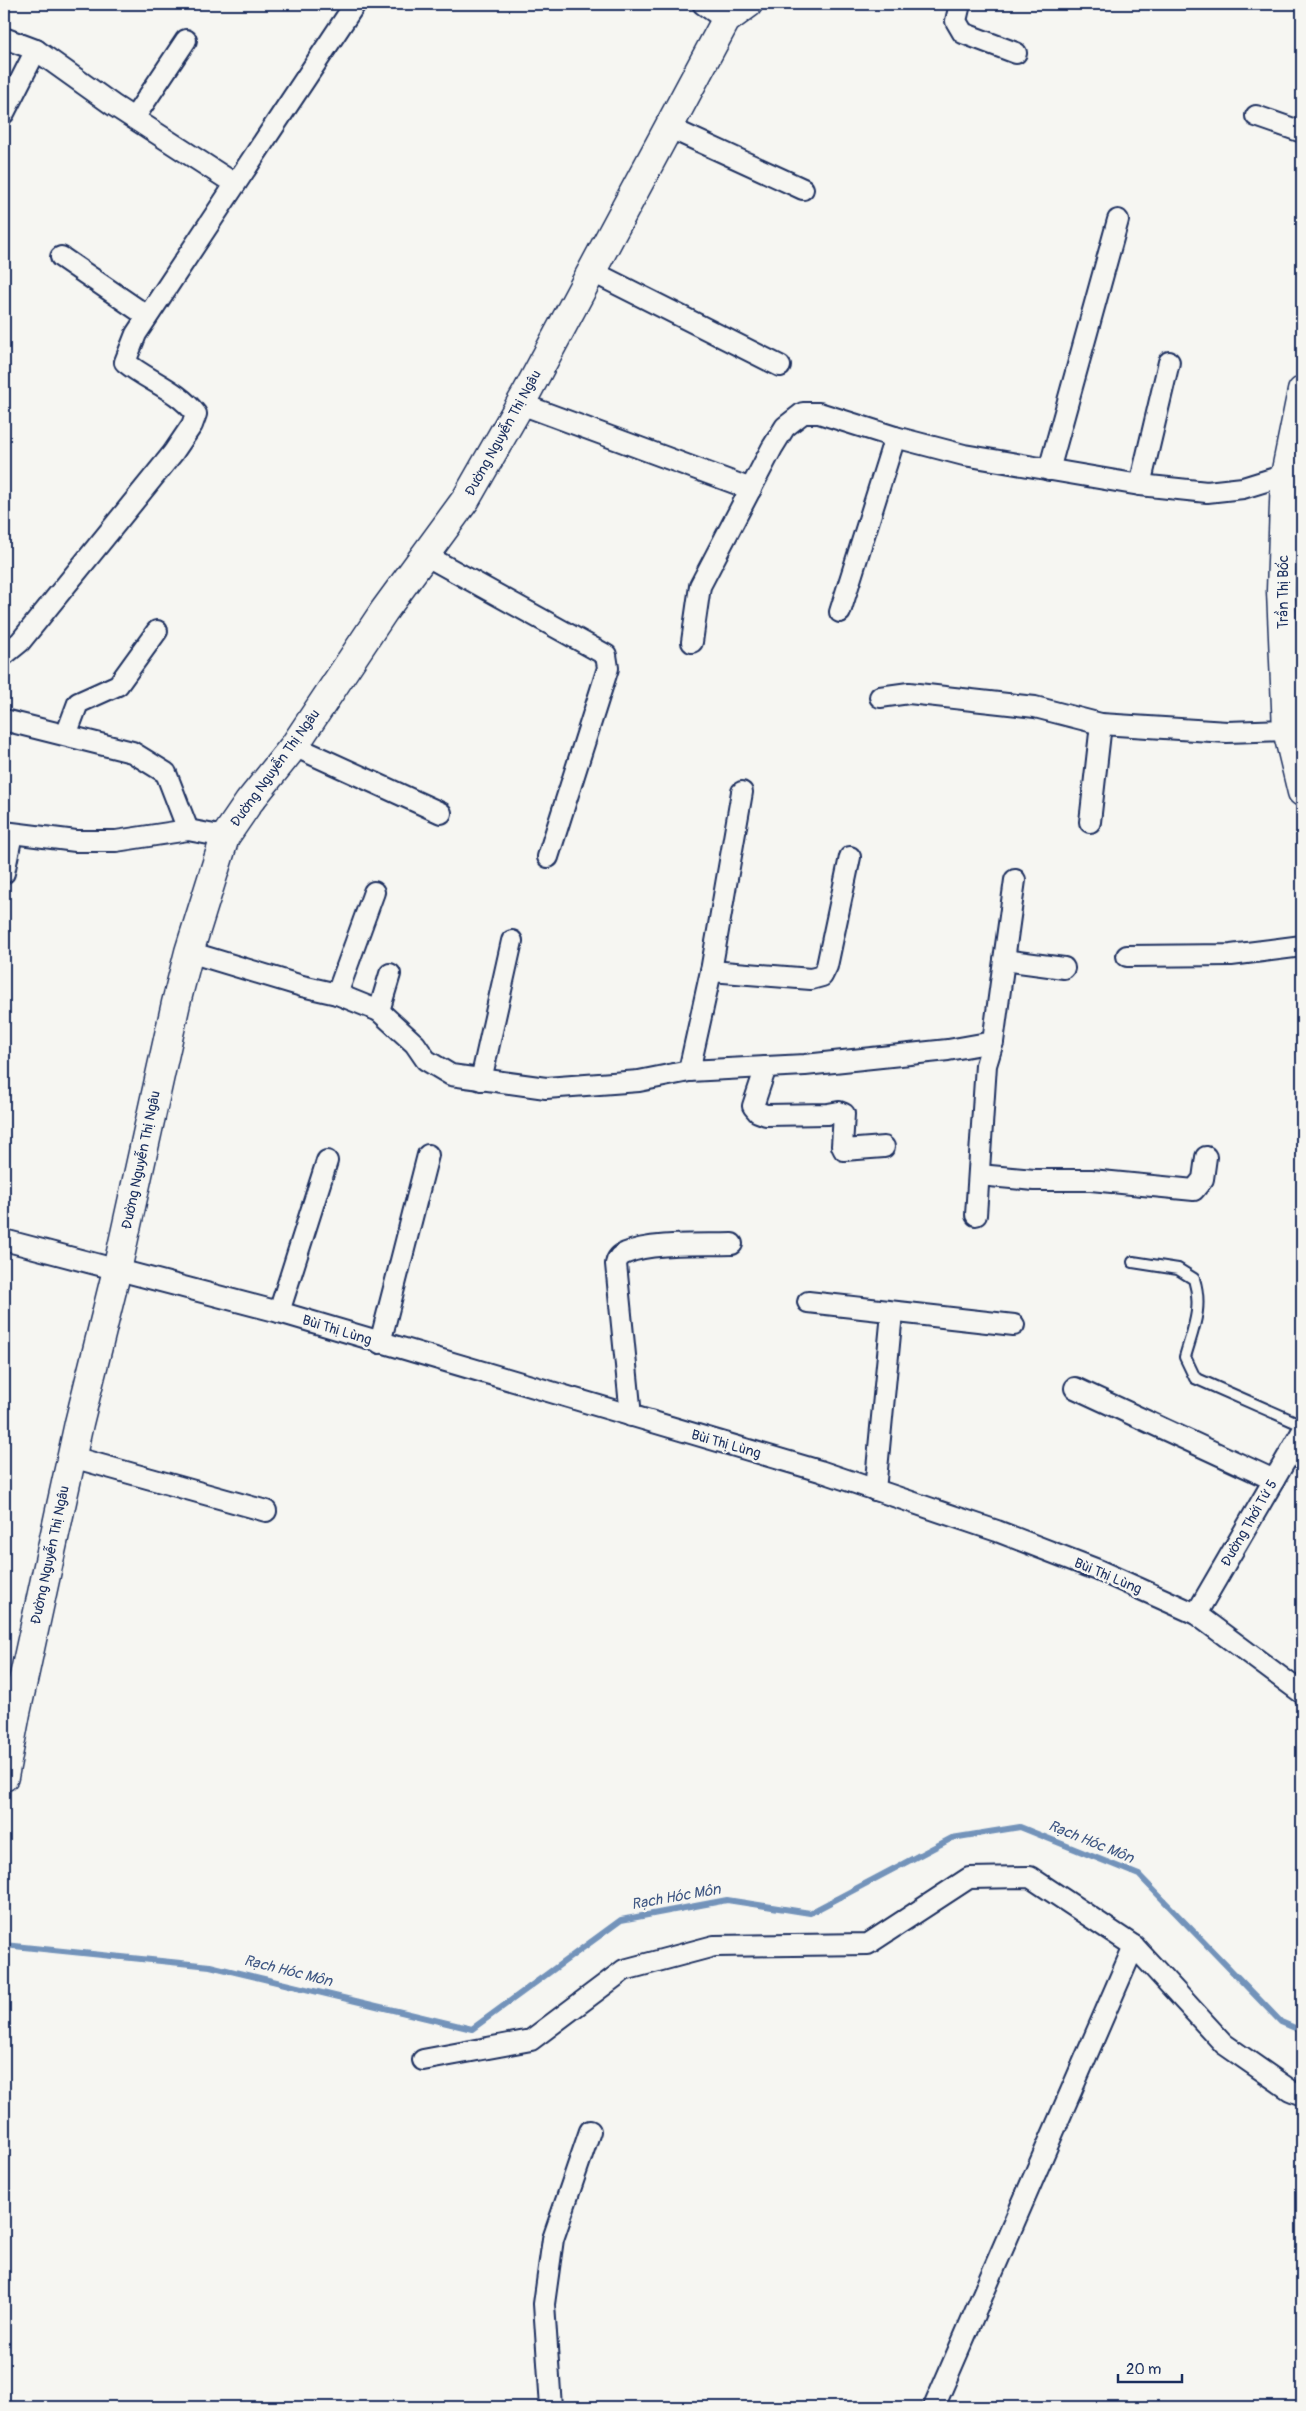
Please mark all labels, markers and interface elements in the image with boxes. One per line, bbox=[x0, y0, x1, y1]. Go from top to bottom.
street label: Đường Nguyễn Thị Ngâu bbox=[460, 367, 545, 499]
street label: Trần Thị Bốc bbox=[1273, 555, 1292, 629]
street label: Đường Nguyễn Thị Ngâu bbox=[226, 705, 323, 830]
street label: Đường Nguyễn Thị Ngâu bbox=[117, 1089, 164, 1231]
street label: Bùi Thị Lùng bbox=[300, 1311, 374, 1349]
street label: Bùi Thị Lùng bbox=[689, 1426, 763, 1462]
street label: Đường Thới Tứ 5 bbox=[1217, 1477, 1281, 1569]
street label: Đường Nguyễn Thị Ngâu bbox=[26, 1484, 73, 1626]
street label: Bùi Thị Lùng bbox=[1072, 1554, 1144, 1598]
water label: Rạch Hóc Môn bbox=[1046, 1816, 1138, 1868]
water label: Rạch Hóc Môn bbox=[630, 1880, 724, 1914]
water label: Rạch Hóc Môn bbox=[242, 1951, 336, 1991]
scale bar bbox=[1118, 2351, 1182, 2383]
text: 20 m bbox=[1126, 2360, 1161, 2379]

